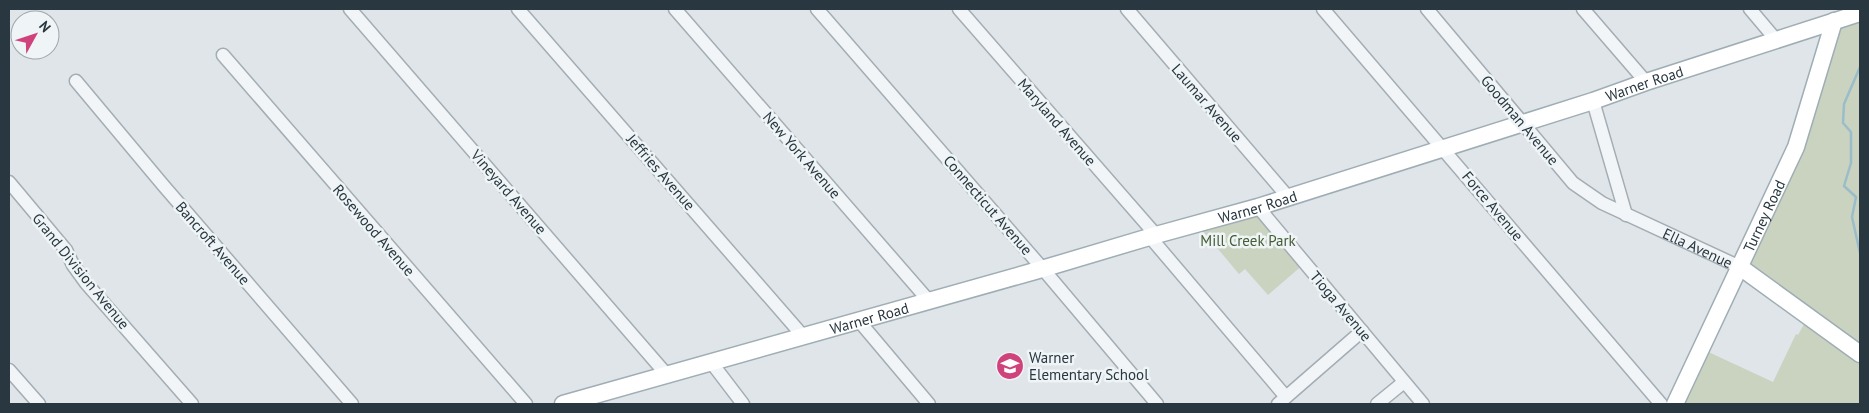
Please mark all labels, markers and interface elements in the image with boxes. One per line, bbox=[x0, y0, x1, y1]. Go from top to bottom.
north arrow bbox=[10, 10, 60, 60]
text: N bbox=[35, 17, 55, 36]
street label: Laumar Avenue bbox=[1168, 60, 1246, 146]
street label: Warner Road bbox=[1603, 61, 1686, 105]
street label: Goodman Avenue bbox=[1477, 71, 1563, 169]
street label: Maryland Avenue bbox=[1014, 74, 1100, 170]
street label: New York Avenue bbox=[759, 108, 845, 202]
street label: Jeffries Avenue bbox=[622, 129, 699, 214]
street label: Vineyard Avenue bbox=[466, 145, 551, 238]
street label: Connecticut Avenue bbox=[939, 151, 1037, 259]
street label: Force Avenue bbox=[1458, 167, 1528, 245]
street label: Turney Road bbox=[1738, 177, 1789, 255]
street label: Rosewood Avenue bbox=[329, 180, 419, 280]
street label: Warner Road bbox=[1216, 186, 1299, 227]
street label: Bancroft Avenue bbox=[172, 197, 254, 289]
street label: Grand Division Avenue bbox=[28, 209, 134, 333]
street label: Ella Avenue bbox=[1660, 223, 1736, 272]
park label: Mill Creek Park bbox=[1200, 231, 1297, 250]
street label: Tioga Avenue bbox=[1306, 267, 1376, 345]
street label: Warner Road bbox=[827, 298, 911, 338]
place label: Warner Elementary School bbox=[1029, 348, 1149, 384]
school or university icon: Warner Elementary School bbox=[995, 351, 1025, 381]

